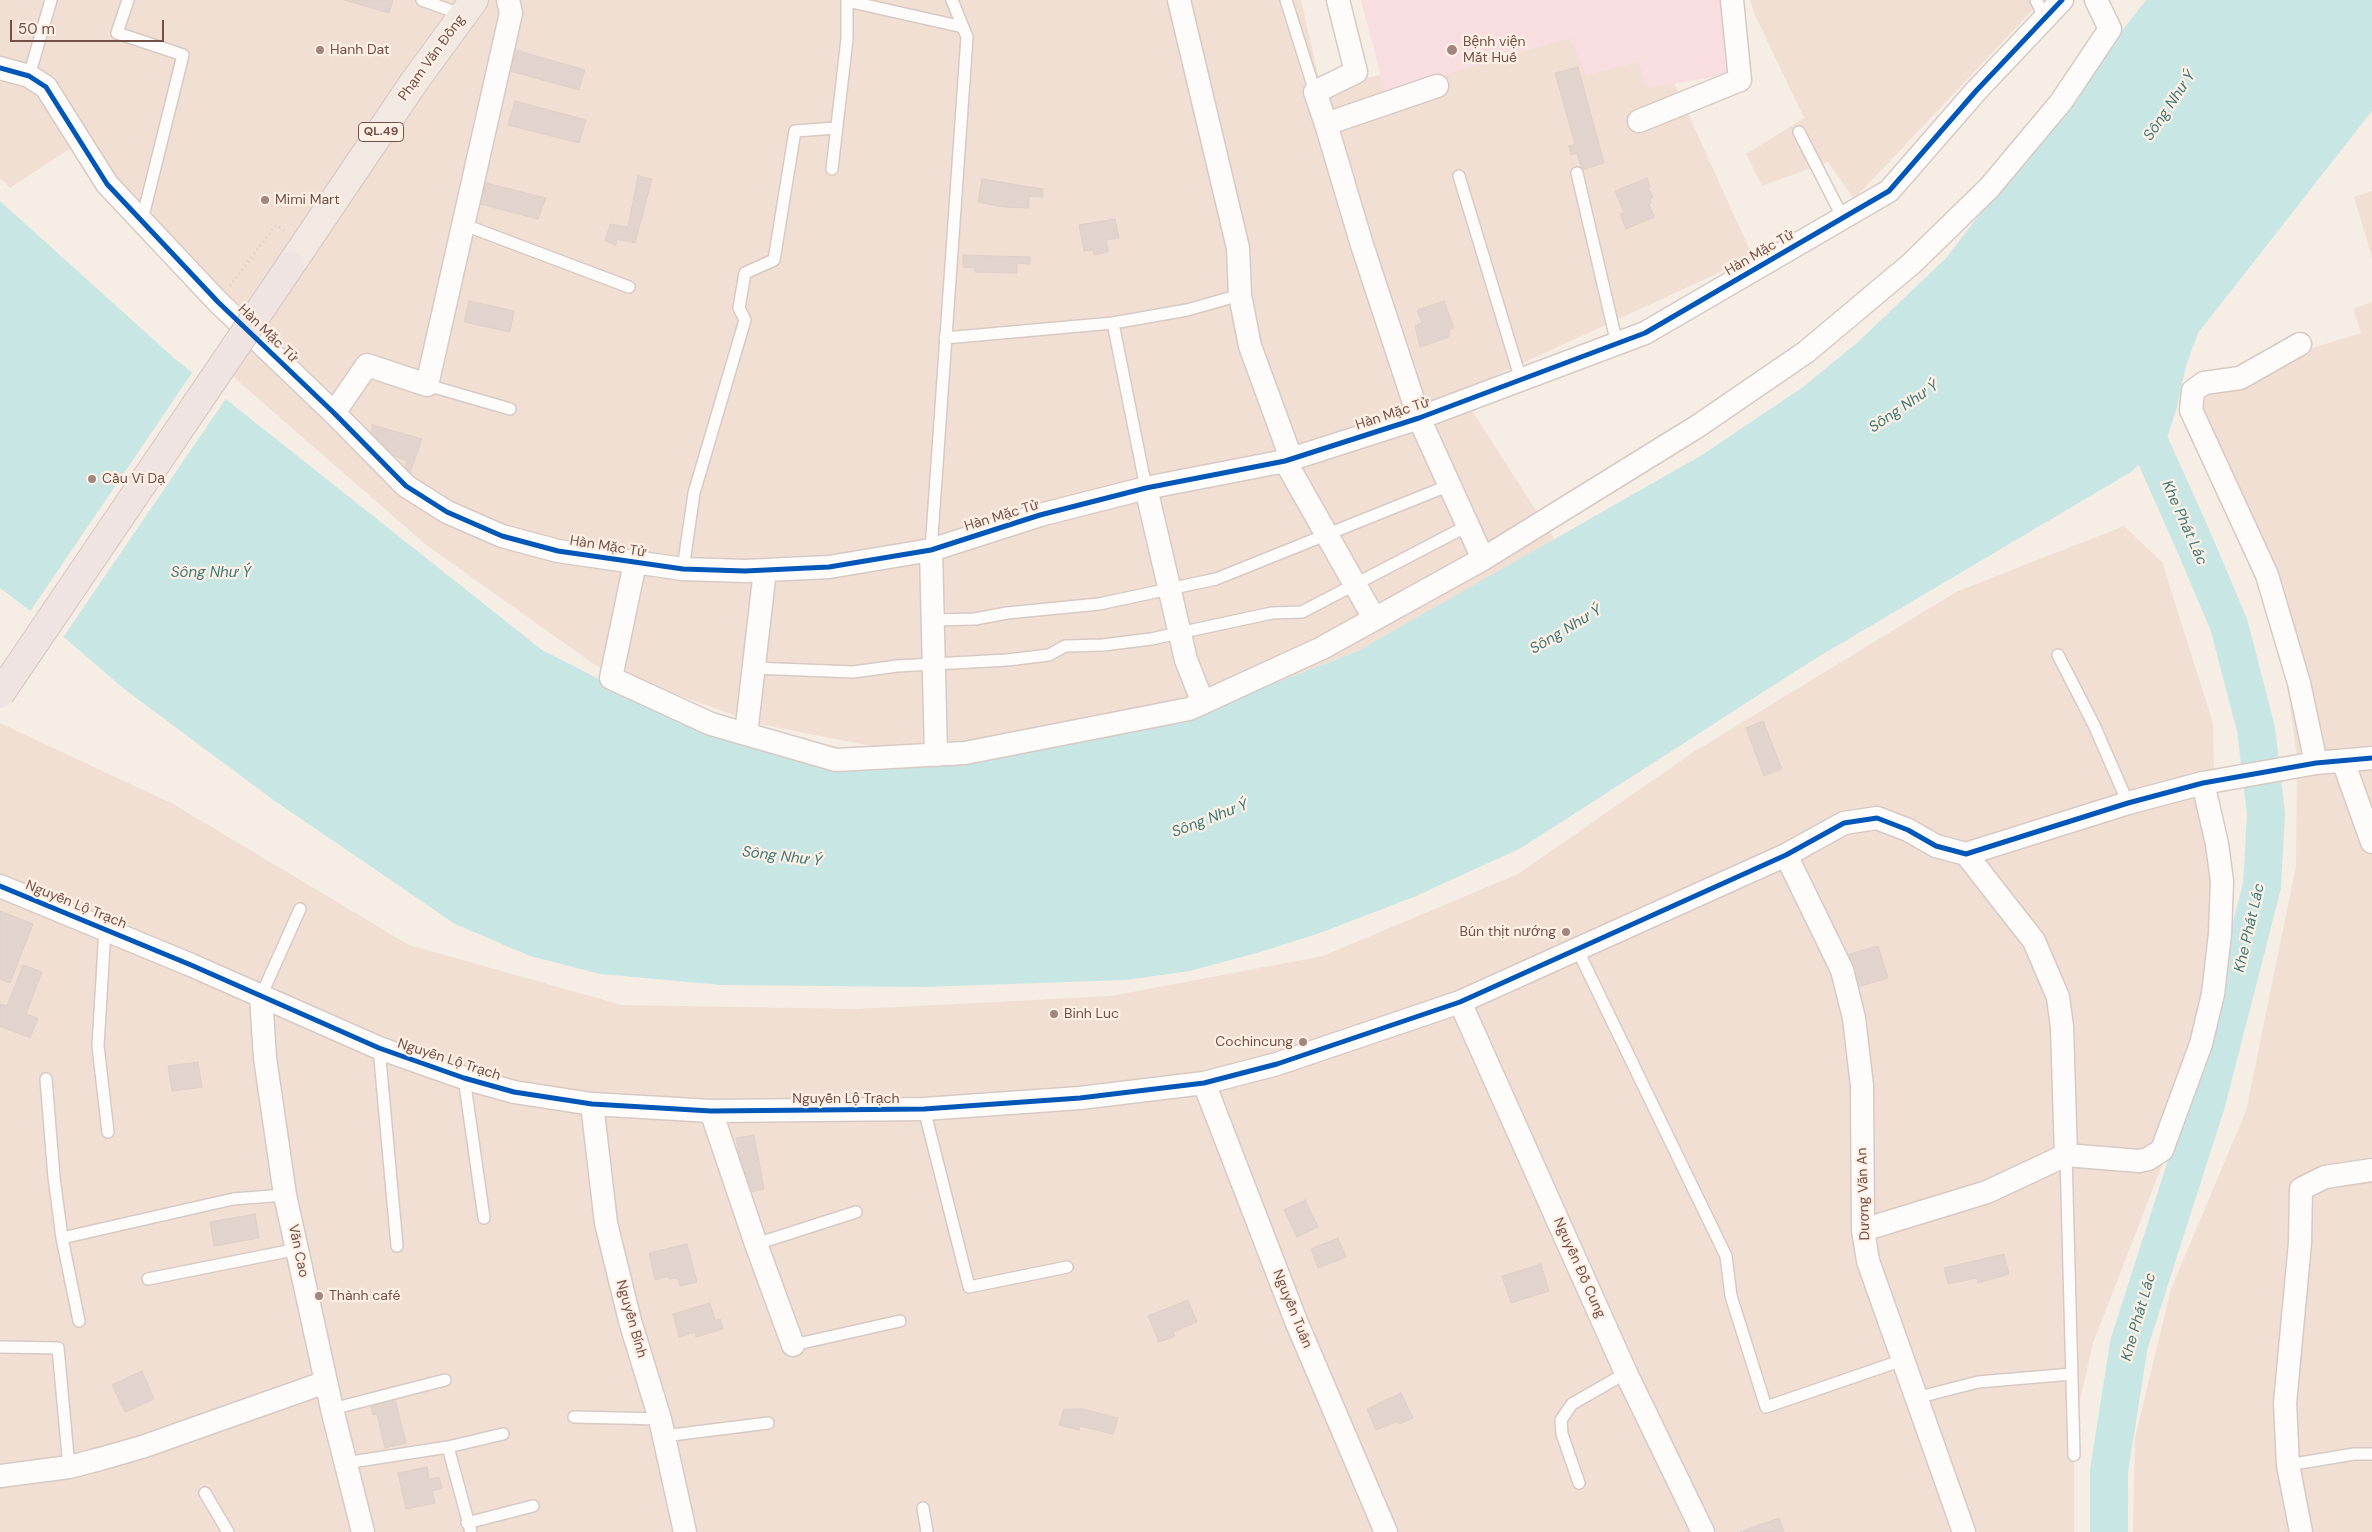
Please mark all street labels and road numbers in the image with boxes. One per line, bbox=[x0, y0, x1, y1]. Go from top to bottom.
street label: Phạm Văn Đồng bbox=[395, 12, 469, 104]
road number: QL.49 bbox=[358, 122, 404, 142]
street label: Hàn Mặc Tử bbox=[1722, 226, 1798, 280]
street label: Hàn Mặc Tử bbox=[234, 301, 302, 367]
street label: Hàn Mặc Tử bbox=[1354, 394, 1432, 434]
street label: Hàn Mặc Tử bbox=[963, 497, 1041, 535]
street label: Hàn Mặc Tử bbox=[568, 533, 648, 561]
street label: Nguyễn Lộ Trạch bbox=[23, 877, 129, 933]
street label: Nguyễn Lộ Trạch bbox=[395, 1035, 503, 1085]
street label: Nguyễn Lộ Trạch bbox=[792, 1091, 900, 1107]
street label: Dương Văn An bbox=[1854, 1147, 1874, 1241]
street label: Nguyễn Đỗ Cung bbox=[1549, 1215, 1609, 1321]
street label: Văn Cao bbox=[284, 1223, 312, 1279]
street label: Nguyễn Tuân bbox=[1269, 1267, 1315, 1351]
street label: Nguyễn Bính bbox=[612, 1278, 650, 1360]

